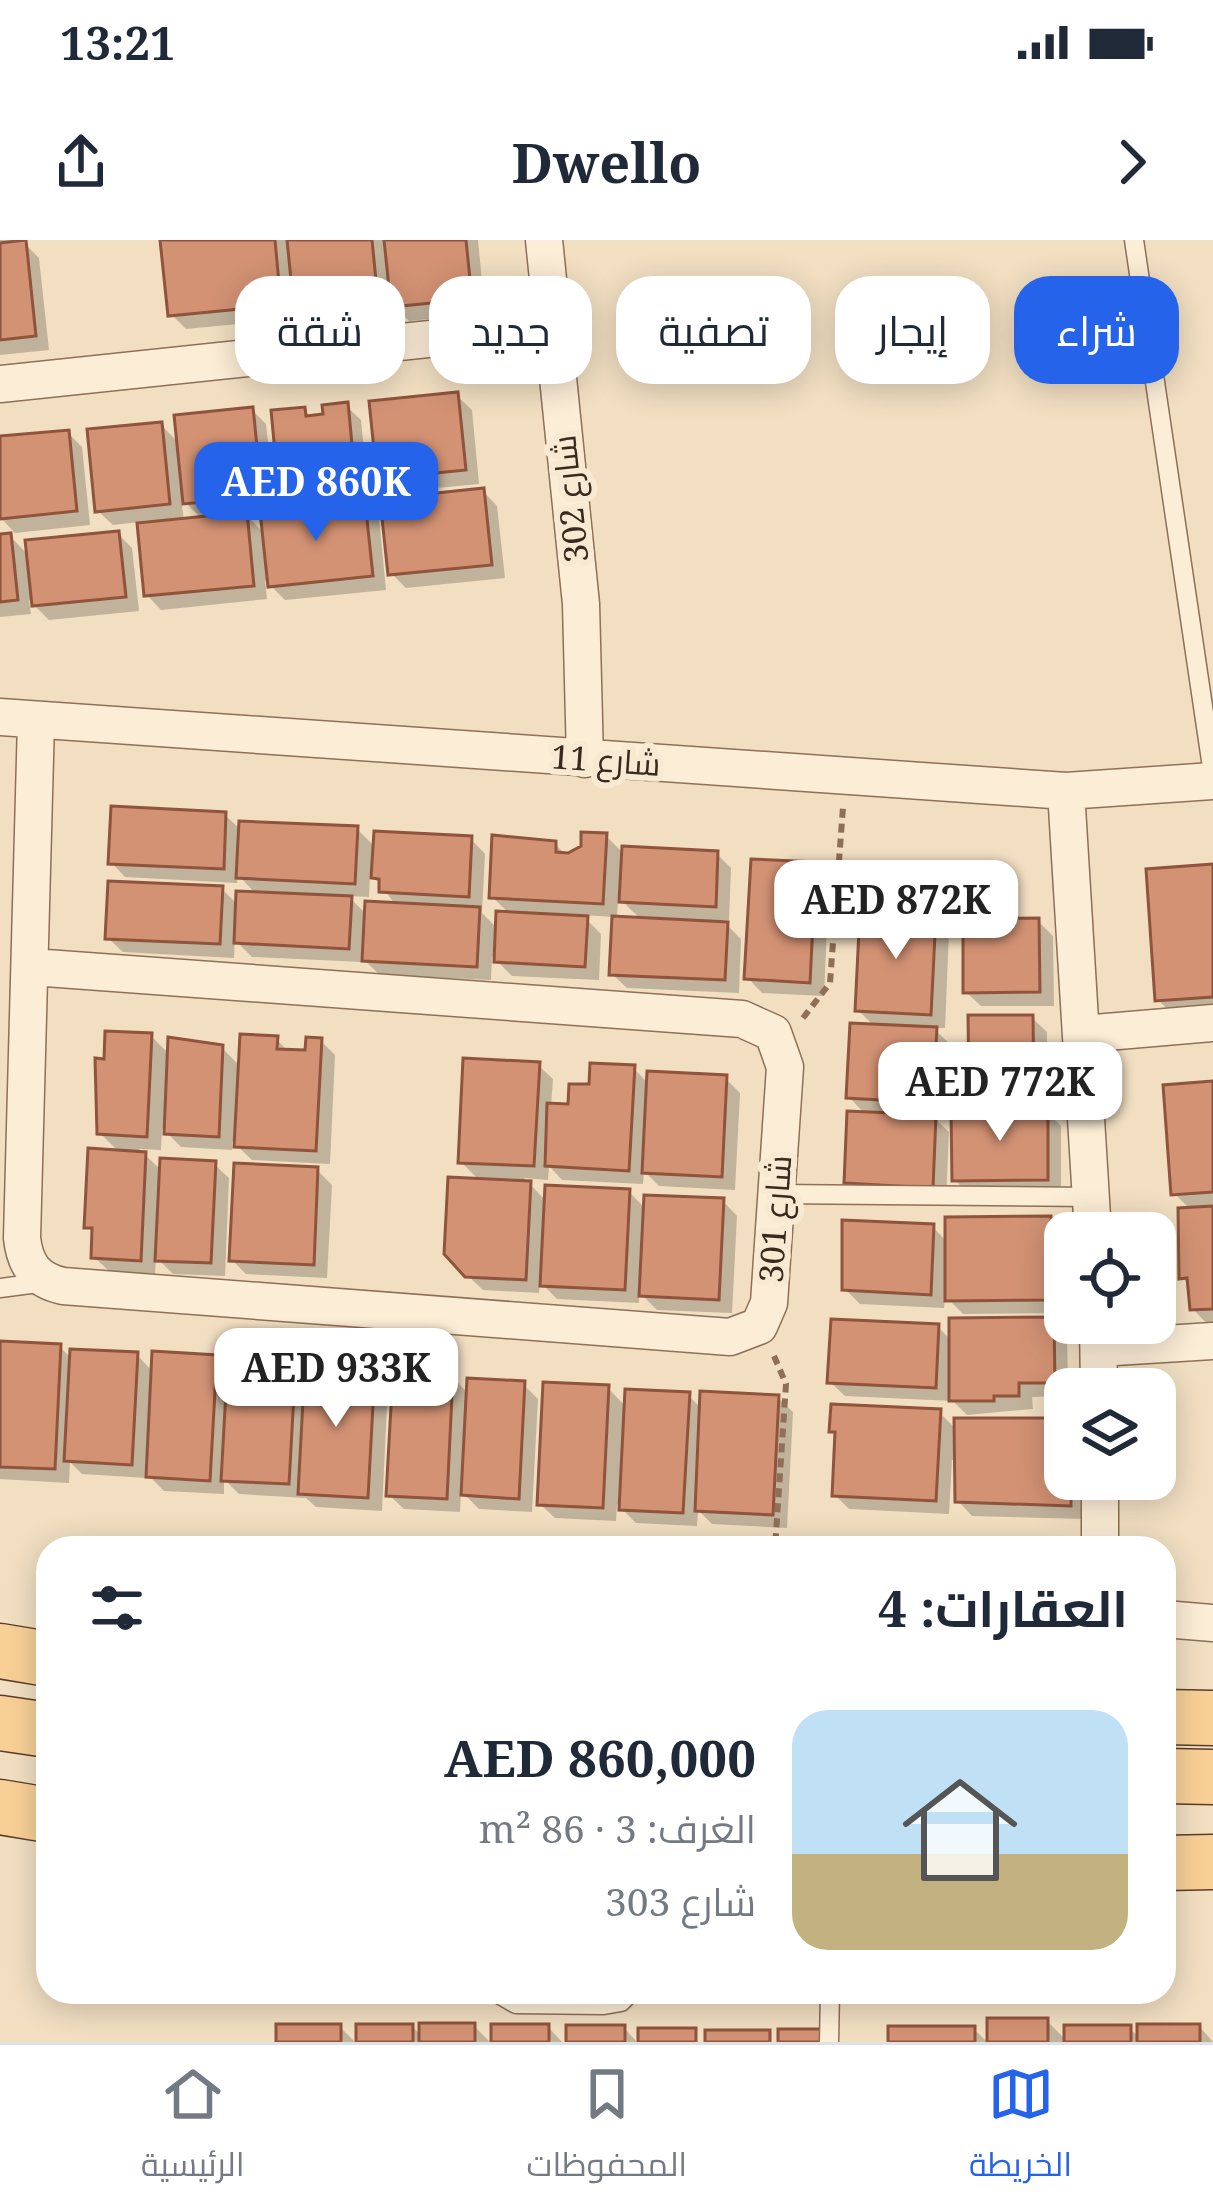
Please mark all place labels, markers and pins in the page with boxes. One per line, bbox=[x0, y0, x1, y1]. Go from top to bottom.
pin: AED 860K bbox=[192, 442, 440, 544]
pin: AED 872K bbox=[772, 860, 1020, 962]
pin: AED 772K bbox=[876, 1042, 1124, 1144]
pin: AED 933K bbox=[212, 1328, 460, 1430]

